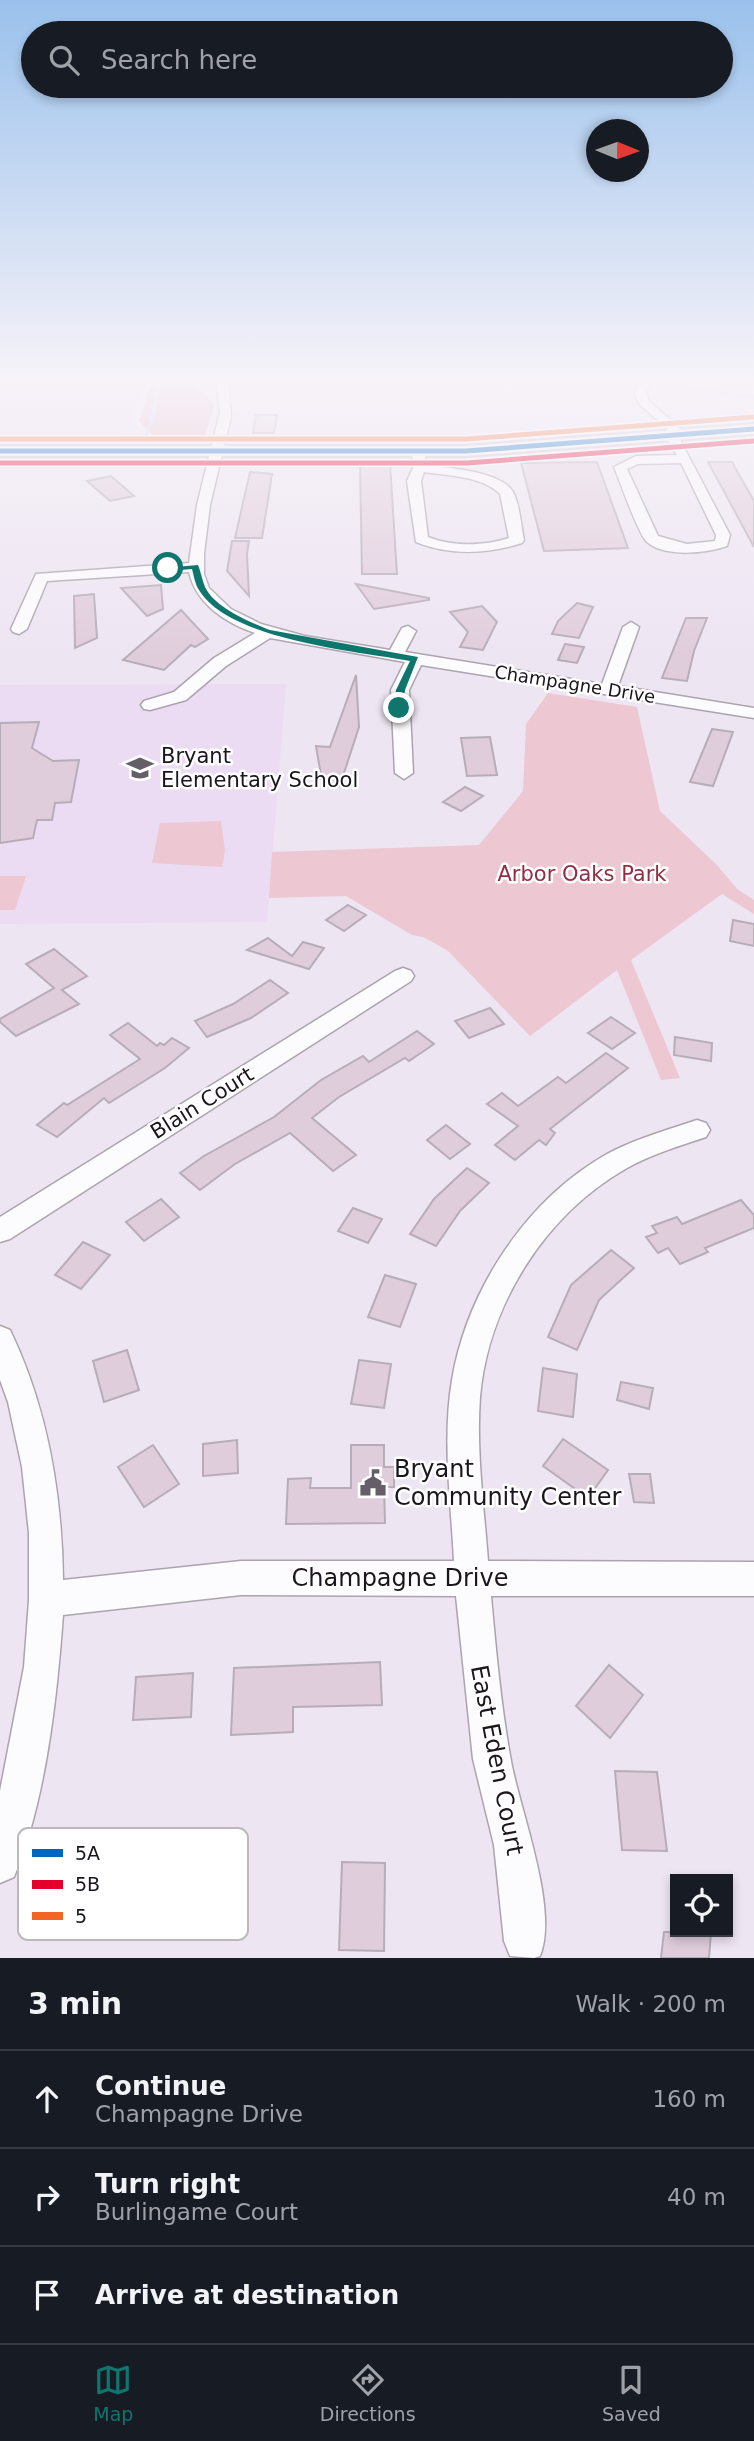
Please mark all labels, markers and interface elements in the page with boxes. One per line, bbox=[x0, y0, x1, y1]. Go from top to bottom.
search box bbox=[21, 21, 733, 98]
icon: search bbox=[45, 41, 83, 79]
text: Search here bbox=[101, 45, 257, 75]
north arrow bbox=[586, 119, 649, 182]
route start bbox=[152, 552, 183, 583]
street label: Champagne Drive bbox=[493, 661, 657, 707]
route end bbox=[383, 692, 414, 723]
place label: Bryant Elementary School bbox=[161, 744, 358, 792]
school or university icon: Bryant Elementary School bbox=[125, 753, 155, 783]
park label: Arbor Oaks Park bbox=[497, 862, 667, 886]
street label: Blain Court bbox=[146, 1062, 258, 1144]
place label: Bryant Community Center bbox=[394, 1455, 621, 1511]
public building icon: Bryant Community Center bbox=[358, 1468, 388, 1498]
street label: Champagne Drive bbox=[292, 1564, 508, 1592]
street label: East Eden Court bbox=[465, 1662, 529, 1858]
legend bbox=[18, 1828, 248, 1940]
text: 5A bbox=[75, 1842, 100, 1864]
text: 5B bbox=[75, 1873, 100, 1895]
map controls bbox=[670, 1874, 733, 1937]
button: locate bbox=[670, 1874, 733, 1937]
text: 5 bbox=[75, 1905, 87, 1927]
text: 3 min bbox=[28, 1986, 122, 2021]
text: Walk · 200 m bbox=[575, 1991, 726, 2017]
text: Continue bbox=[95, 2071, 226, 2101]
icon: ahead bbox=[28, 2080, 66, 2118]
text: 160 m bbox=[652, 2086, 726, 2112]
text: Champagne Drive bbox=[95, 2101, 303, 2127]
text: Turn right bbox=[95, 2169, 240, 2199]
icon: right bbox=[28, 2178, 66, 2216]
text: 40 m bbox=[667, 2184, 726, 2210]
text: Burlingame Court bbox=[95, 2199, 298, 2225]
icon: arrive bbox=[28, 2276, 66, 2314]
text: Arrive at destination bbox=[95, 2280, 399, 2310]
tab: Map bbox=[93, 2361, 133, 2425]
tab: Directions bbox=[320, 2361, 416, 2425]
tab: Saved bbox=[602, 2361, 661, 2425]

